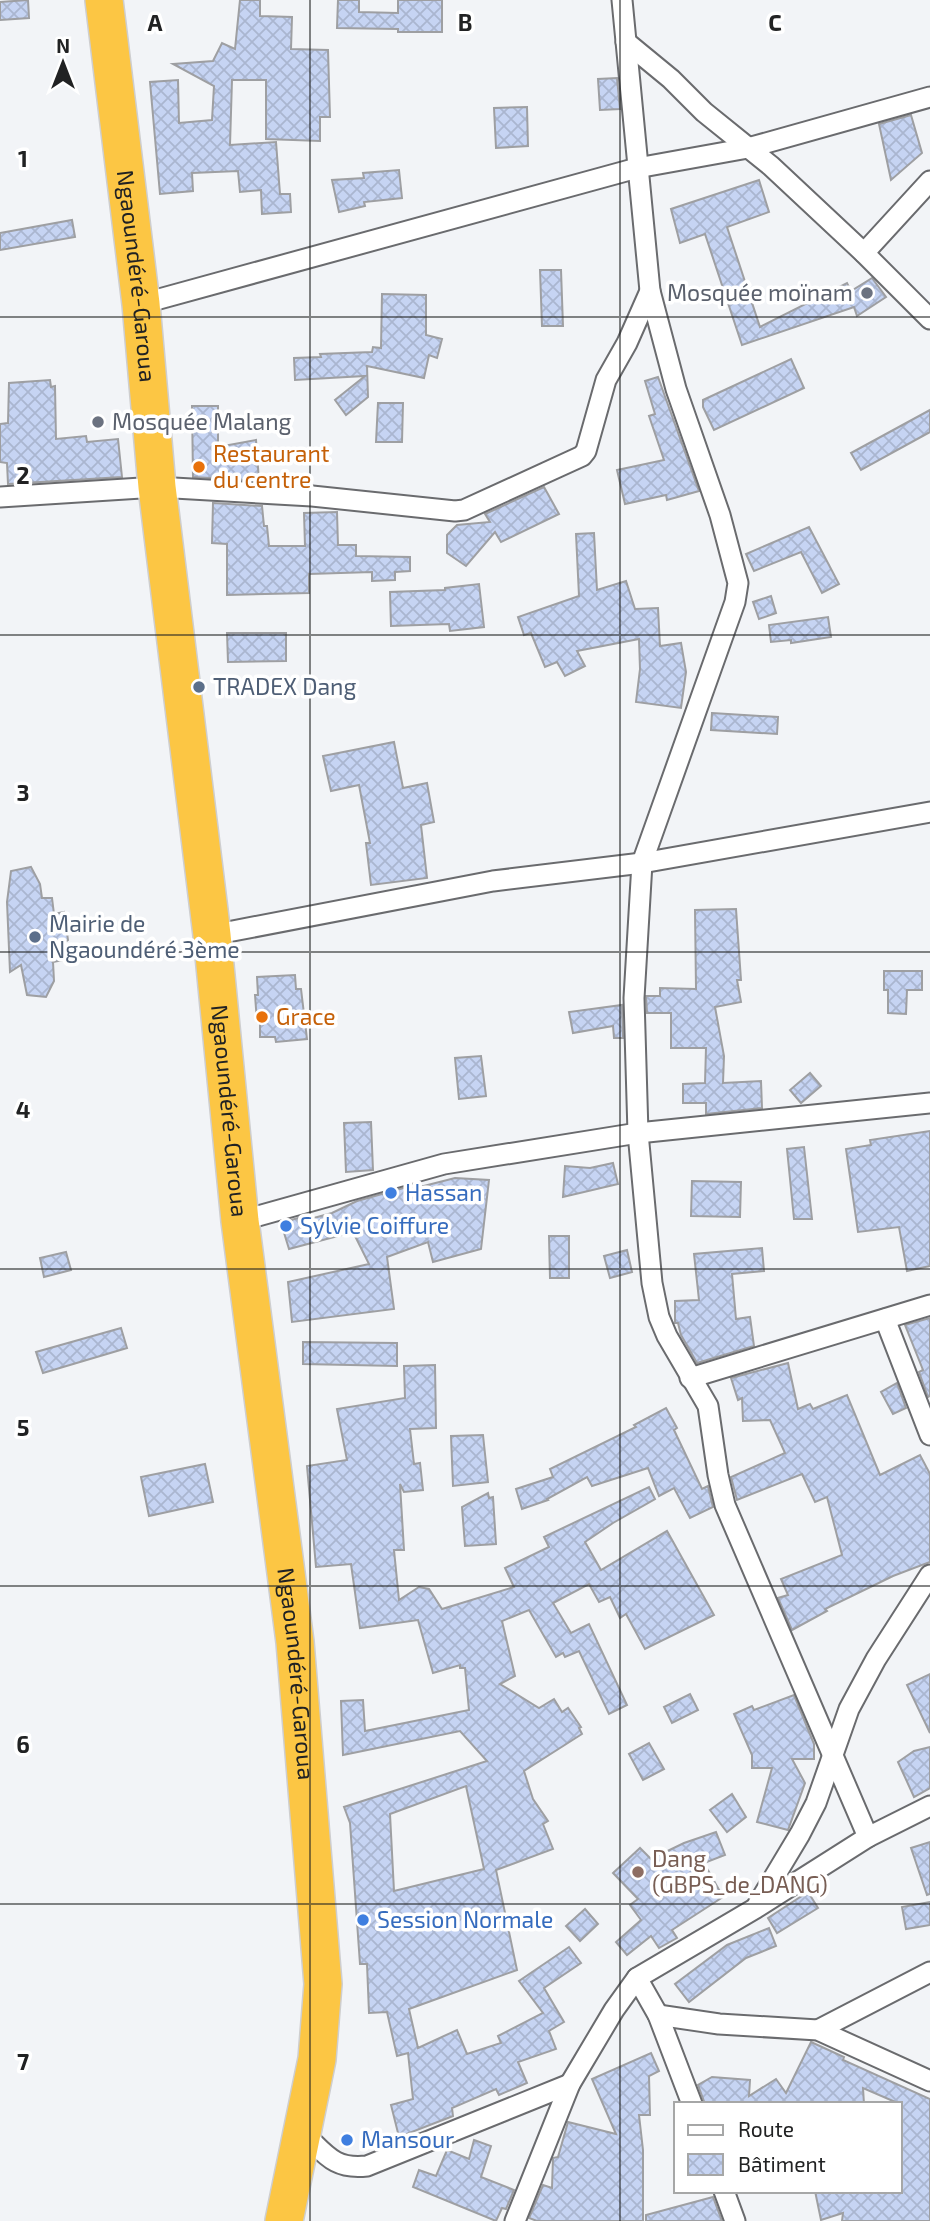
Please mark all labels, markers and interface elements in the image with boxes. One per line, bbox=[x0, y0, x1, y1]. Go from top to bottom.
text: A bbox=[147, 8, 163, 36]
text: B bbox=[458, 8, 472, 36]
text: C bbox=[768, 8, 782, 36]
north arrow bbox=[28, 28, 98, 98]
text: N bbox=[56, 34, 70, 57]
text: 1 bbox=[18, 144, 28, 172]
street label: Ngaoundéré-Garoua bbox=[112, 168, 163, 383]
place label: Mosquée moïnam bbox=[667, 278, 853, 306]
marker: Mosquée moïnam bbox=[859, 285, 875, 301]
place label: Mosquée Malang bbox=[112, 407, 292, 435]
marker: Mosquée Malang bbox=[90, 414, 106, 430]
place label: Restaurant du centre bbox=[213, 439, 330, 493]
marker: Restaurant du centre bbox=[191, 459, 207, 475]
text: 2 bbox=[16, 461, 30, 489]
place label: TRADEX Dang bbox=[213, 672, 356, 700]
marker: TRADEX Dang bbox=[191, 679, 207, 695]
text: 3 bbox=[16, 778, 30, 806]
place label: Mairie de Ngaoundéré 3ème bbox=[49, 909, 240, 963]
marker: Mairie de Ngaoundéré 3ème bbox=[27, 929, 43, 945]
place label: Grace bbox=[276, 1002, 336, 1030]
street label: Ngaoundéré-Garoua bbox=[206, 1003, 255, 1218]
marker: Grace bbox=[254, 1009, 270, 1025]
text: 4 bbox=[16, 1095, 30, 1123]
place label: Hassan bbox=[405, 1178, 482, 1206]
marker: Hassan bbox=[383, 1185, 399, 1201]
place label: Sylvie Coiffure bbox=[300, 1211, 449, 1239]
marker: Sylvie Coiffure bbox=[278, 1218, 294, 1234]
text: 5 bbox=[17, 1413, 29, 1441]
street label: Ngaoundéré-Garoua bbox=[272, 1566, 321, 1781]
text: 6 bbox=[16, 1730, 30, 1758]
place label: Dang (GBPS_de_DANG) bbox=[652, 1844, 828, 1898]
marker: Dang (GBPS_de_DANG) bbox=[630, 1864, 646, 1880]
place label: Session Normale bbox=[377, 1905, 553, 1933]
marker: Session Normale bbox=[355, 1912, 371, 1928]
text: 7 bbox=[17, 2047, 29, 2075]
legend bbox=[674, 2102, 902, 2193]
text: Route bbox=[738, 2116, 794, 2141]
place label: Mansour bbox=[361, 2125, 454, 2153]
marker: Mansour bbox=[339, 2132, 355, 2148]
text: Bâtiment bbox=[738, 2151, 826, 2176]

